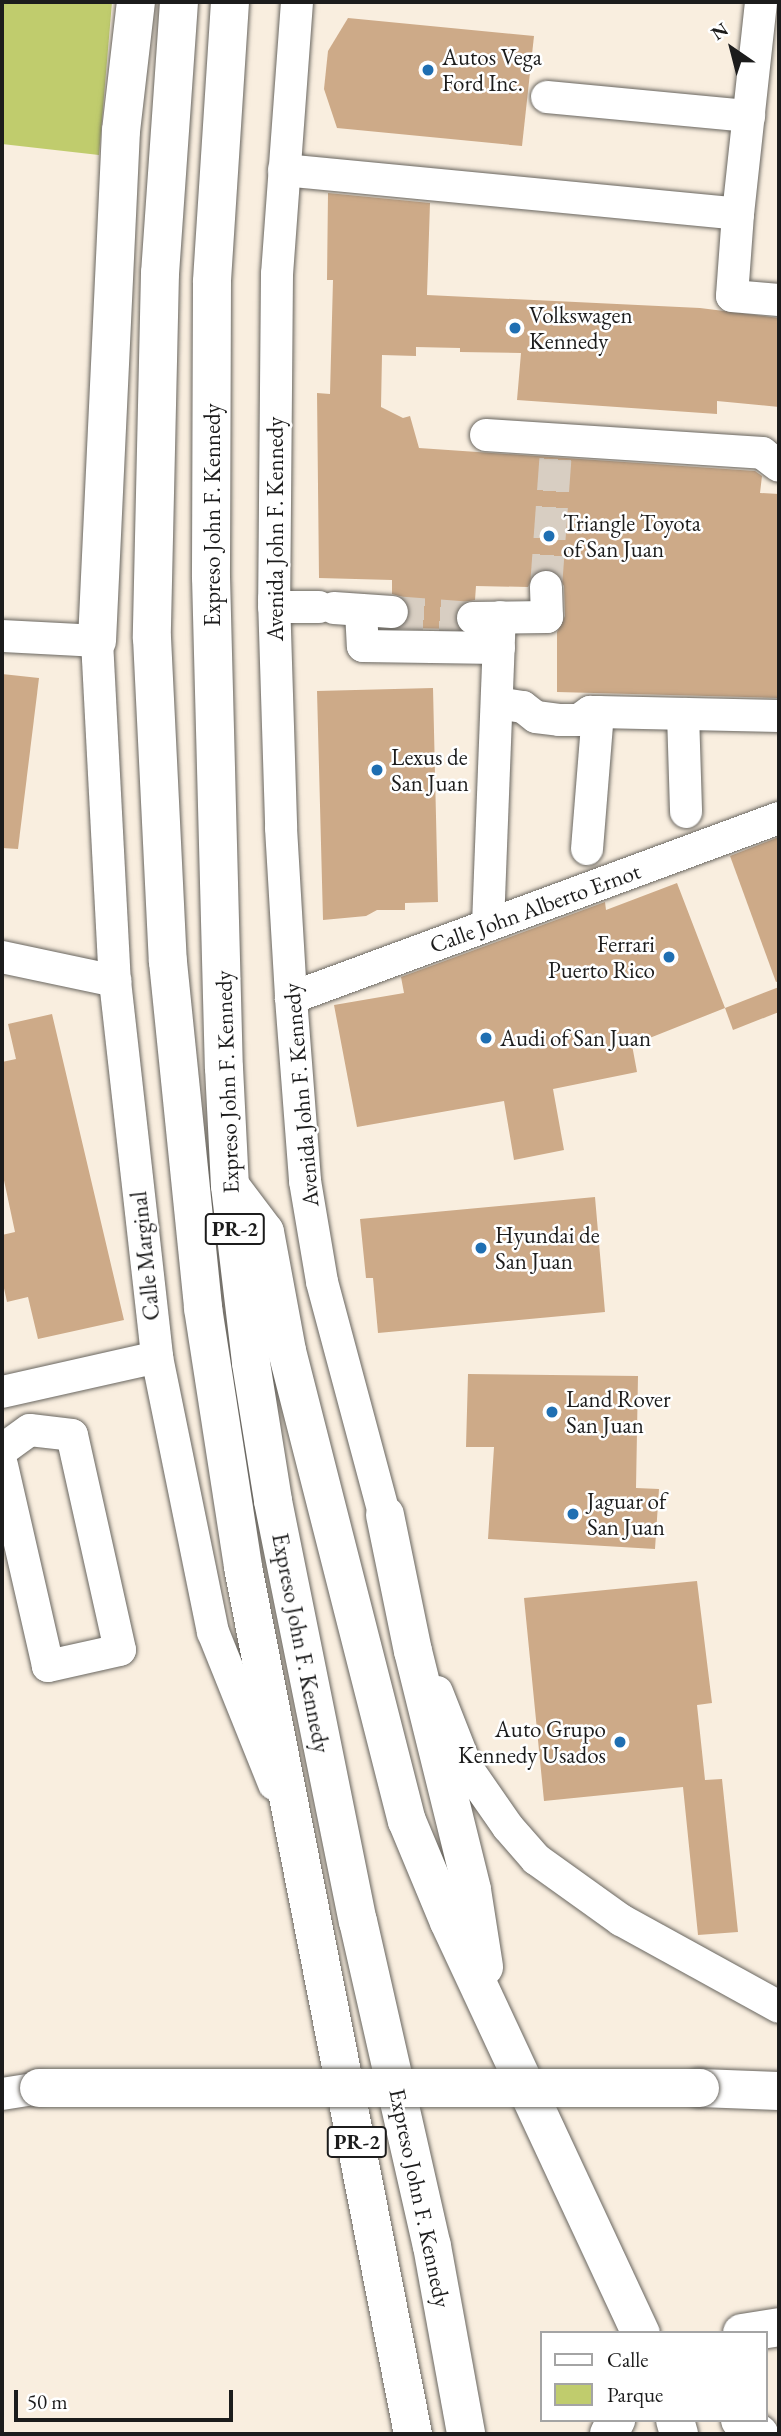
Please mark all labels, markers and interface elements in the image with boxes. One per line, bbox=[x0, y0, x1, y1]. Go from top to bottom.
north arrow bbox=[697, 14, 767, 84]
text: N bbox=[706, 17, 733, 46]
place label: Autos Vega Ford Inc. bbox=[442, 43, 542, 97]
marker: Autos Vega Ford Inc. bbox=[420, 62, 436, 78]
place label: Volkswagen Kennedy bbox=[529, 301, 633, 355]
marker: Volkswagen Kennedy bbox=[507, 320, 523, 336]
street label: Expreso John F. Kennedy bbox=[198, 403, 226, 627]
street label: Avenida John F. Kennedy bbox=[261, 417, 289, 641]
place label: Triangle Toyota of San Juan bbox=[563, 509, 701, 563]
marker: Triangle Toyota of San Juan bbox=[541, 528, 557, 544]
place label: Lexus de San Juan bbox=[391, 743, 469, 797]
marker: Lexus de San Juan bbox=[369, 762, 385, 778]
street label: Calle John Alberto Ernot bbox=[426, 857, 644, 959]
place label: Ferrari Puerto Rico bbox=[548, 930, 655, 984]
marker: Ferrari Puerto Rico bbox=[661, 949, 677, 965]
street label: Expreso John F. Kennedy bbox=[209, 970, 245, 1194]
street label: Avenida John F. Kennedy bbox=[277, 982, 325, 1208]
place label: Audi of San Juan bbox=[500, 1024, 651, 1052]
marker: Audi of San Juan bbox=[478, 1030, 494, 1046]
street label: Calle Marginal bbox=[124, 1190, 166, 1322]
road number: PR-2 bbox=[204, 1212, 266, 1246]
place label: Hyundai de San Juan bbox=[495, 1221, 600, 1275]
marker: Hyundai de San Juan bbox=[473, 1240, 489, 1256]
place label: Land Rover San Juan bbox=[566, 1385, 671, 1439]
marker: Land Rover San Juan bbox=[544, 1404, 560, 1420]
place label: Jaguar of San Juan bbox=[587, 1487, 666, 1541]
marker: Jaguar of San Juan bbox=[565, 1506, 581, 1522]
street label: Expreso John F. Kennedy bbox=[266, 1531, 336, 1755]
place label: Auto Grupo Kennedy Usados bbox=[458, 1715, 606, 1769]
marker: Auto Grupo Kennedy Usados bbox=[612, 1734, 628, 1750]
street label: Expreso John F. Kennedy bbox=[383, 2086, 457, 2310]
road number: PR-2 bbox=[326, 2124, 388, 2160]
legend bbox=[540, 2331, 767, 2422]
text: Calle bbox=[607, 2346, 649, 2373]
scale bar bbox=[18, 2376, 236, 2420]
text: Parque bbox=[607, 2381, 663, 2408]
text: 50 m bbox=[27, 2388, 68, 2415]

